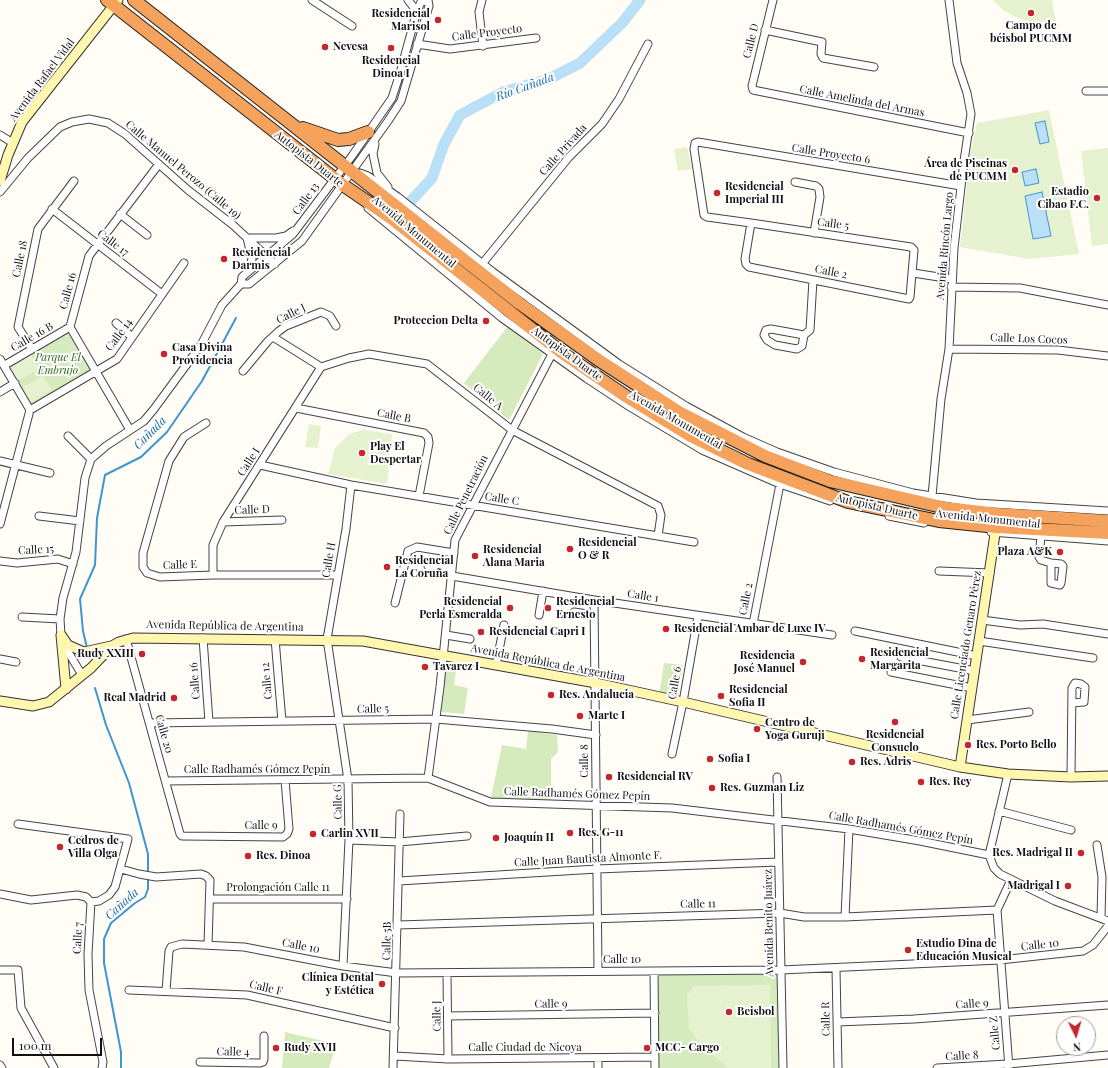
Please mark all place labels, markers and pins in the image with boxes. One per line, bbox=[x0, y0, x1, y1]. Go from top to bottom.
place label: Residencial Marisol bbox=[371, 7, 430, 33]
marker: Campo de béisbol PUCMM bbox=[1026, 8, 1036, 18]
marker: Residencial Marisol bbox=[433, 15, 443, 25]
place label: Campo de béisbol PUCMM bbox=[990, 19, 1072, 45]
place label: Nevesa bbox=[333, 40, 368, 54]
marker: Nevesa bbox=[320, 42, 330, 52]
marker: Residencial Dinoa I bbox=[386, 43, 396, 53]
place label: Residencial Dinoa I bbox=[362, 54, 420, 80]
place label: Área de Piscinas de PUCMM bbox=[924, 157, 1007, 183]
marker: Área de Piscinas de PUCMM bbox=[1010, 165, 1020, 175]
place label: Residencial Imperial III bbox=[725, 180, 784, 206]
place label: Estadio Cibao F.C. bbox=[1037, 185, 1089, 211]
marker: Residencial Imperial III bbox=[712, 188, 722, 198]
marker: Estadio Cibao F.C. bbox=[1092, 193, 1102, 203]
place label: Residencial Darmis bbox=[232, 246, 291, 272]
marker: Residencial Darmis bbox=[219, 254, 229, 264]
place label: Proteccion Delta bbox=[393, 314, 478, 328]
marker: Proteccion Delta bbox=[481, 316, 491, 326]
place label: Casa Divina Providencia bbox=[172, 341, 233, 367]
marker: Casa Divina Providencia bbox=[159, 349, 169, 359]
place label: Play El Despertar bbox=[370, 440, 421, 466]
marker: Play El Despertar bbox=[357, 448, 367, 458]
place label: Residencial O & R bbox=[578, 536, 637, 562]
place label: Residencial Alana Maria bbox=[483, 543, 545, 569]
marker: Residencial O & R bbox=[565, 544, 575, 554]
place label: Plaza A&K bbox=[997, 545, 1052, 559]
marker: Plaza A&K bbox=[1055, 547, 1065, 557]
marker: Residencial Alana Maria bbox=[470, 551, 480, 561]
place label: Residencial La Coruña bbox=[395, 554, 454, 580]
marker: Residencial La Coruña bbox=[382, 562, 392, 572]
place label: Residencial Perla Esmeralda bbox=[419, 595, 502, 621]
place label: Residencial Ernesto bbox=[556, 595, 615, 621]
marker: Residencial Perla Esmeralda bbox=[505, 603, 515, 613]
marker: Residencial Ernesto bbox=[543, 603, 553, 613]
place label: Residencial Ambar de Luxe IV bbox=[674, 622, 826, 636]
marker: Residencial Ambar de Luxe IV bbox=[661, 624, 671, 634]
place label: Residencial Capri I bbox=[489, 625, 585, 639]
marker: Residencial Capri I bbox=[476, 627, 486, 637]
place label: Residencial Margarita bbox=[870, 646, 929, 672]
place label: Rudy XXIII bbox=[77, 647, 134, 661]
marker: Rudy XXIII bbox=[137, 649, 147, 659]
place label: Residencia José Manuel bbox=[734, 649, 795, 675]
marker: Residencial Margarita bbox=[857, 654, 867, 664]
marker: Residencia José Manuel bbox=[798, 657, 808, 667]
place label: Tavarez I bbox=[433, 660, 479, 674]
marker: Tavarez I bbox=[420, 662, 430, 672]
place label: Residencial Sofia II bbox=[729, 683, 788, 709]
place label: Res. Andalucia bbox=[559, 688, 634, 702]
marker: Res. Andalucia bbox=[546, 690, 556, 700]
place label: Real Madrid bbox=[104, 691, 166, 705]
marker: Residencial Sofia II bbox=[716, 691, 726, 701]
marker: Real Madrid bbox=[169, 693, 179, 703]
place label: Marte I bbox=[588, 709, 625, 723]
marker: Marte I bbox=[575, 711, 585, 721]
place label: Centro de Yoga Guruji bbox=[765, 716, 825, 742]
marker: Residencial Consuelo bbox=[890, 717, 900, 727]
marker: Centro de Yoga Guruji bbox=[752, 724, 762, 734]
place label: Residencial Consuelo bbox=[866, 728, 924, 754]
place label: Res. Porto Bello bbox=[976, 738, 1057, 752]
marker: Res. Porto Bello bbox=[963, 740, 973, 750]
place label: Sofia I bbox=[718, 752, 750, 766]
marker: Sofia I bbox=[705, 754, 715, 764]
place label: Res. Adris bbox=[860, 755, 911, 769]
marker: Res. Adris bbox=[847, 757, 857, 767]
place label: Residencial RV bbox=[617, 770, 693, 784]
marker: Residencial RV bbox=[604, 772, 614, 782]
place label: Res. Rey bbox=[929, 775, 972, 789]
marker: Res. Rey bbox=[916, 777, 926, 787]
place label: Res. Guzman Liz bbox=[720, 781, 804, 795]
marker: Res. Guzman Liz bbox=[707, 783, 717, 793]
place label: Res. G-11 bbox=[578, 826, 623, 840]
place label: Carlin XVII bbox=[321, 827, 379, 841]
marker: Res. G-11 bbox=[565, 828, 575, 838]
marker: Carlin XVII bbox=[308, 829, 318, 839]
place label: Joaquín II bbox=[504, 831, 554, 845]
marker: Joaquín II bbox=[491, 833, 501, 843]
place label: Cedros de Villa Olga bbox=[68, 834, 119, 860]
marker: Cedros de Villa Olga bbox=[55, 842, 65, 852]
place label: Res. Madrigal II bbox=[992, 846, 1073, 860]
marker: Res. Madrigal II bbox=[1076, 848, 1086, 858]
place label: Res. Dinoa bbox=[256, 849, 310, 863]
marker: Res. Dinoa bbox=[243, 851, 253, 861]
place label: Madrigal I bbox=[1007, 879, 1060, 893]
marker: Madrigal I bbox=[1063, 881, 1073, 891]
place label: Estudio Dina de Educación Musical bbox=[916, 937, 1012, 963]
marker: Estudio Dina de Educación Musical bbox=[903, 945, 913, 955]
place label: Clínica Dental y Estética bbox=[302, 971, 374, 997]
marker: Clínica Dental y Estética bbox=[377, 979, 387, 989]
place label: Beisbol bbox=[737, 1005, 774, 1019]
marker: Beisbol bbox=[724, 1007, 734, 1017]
place label: Rudy XVII bbox=[284, 1041, 336, 1055]
place label: MCC- Cargo bbox=[655, 1041, 719, 1055]
marker: Rudy XVII bbox=[271, 1043, 281, 1053]
marker: MCC- Cargo bbox=[642, 1043, 652, 1053]

